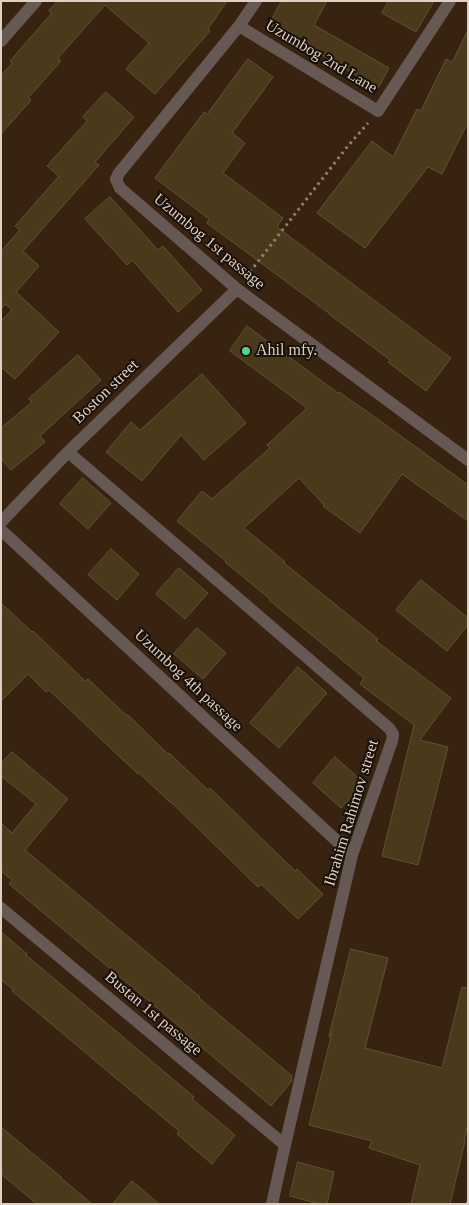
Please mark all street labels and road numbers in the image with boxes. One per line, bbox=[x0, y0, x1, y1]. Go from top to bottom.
street label: Uzumbog 2nd Lane bbox=[262, 16, 380, 98]
street label: Uzumbog 1st passage bbox=[149, 190, 269, 294]
street label: Boston street bbox=[69, 356, 143, 428]
street label: Uzumbog 4th passage bbox=[130, 626, 246, 736]
street label: Ibrahim Rahimov street bbox=[321, 738, 383, 888]
street label: Bustan 1st passage bbox=[101, 968, 205, 1060]

